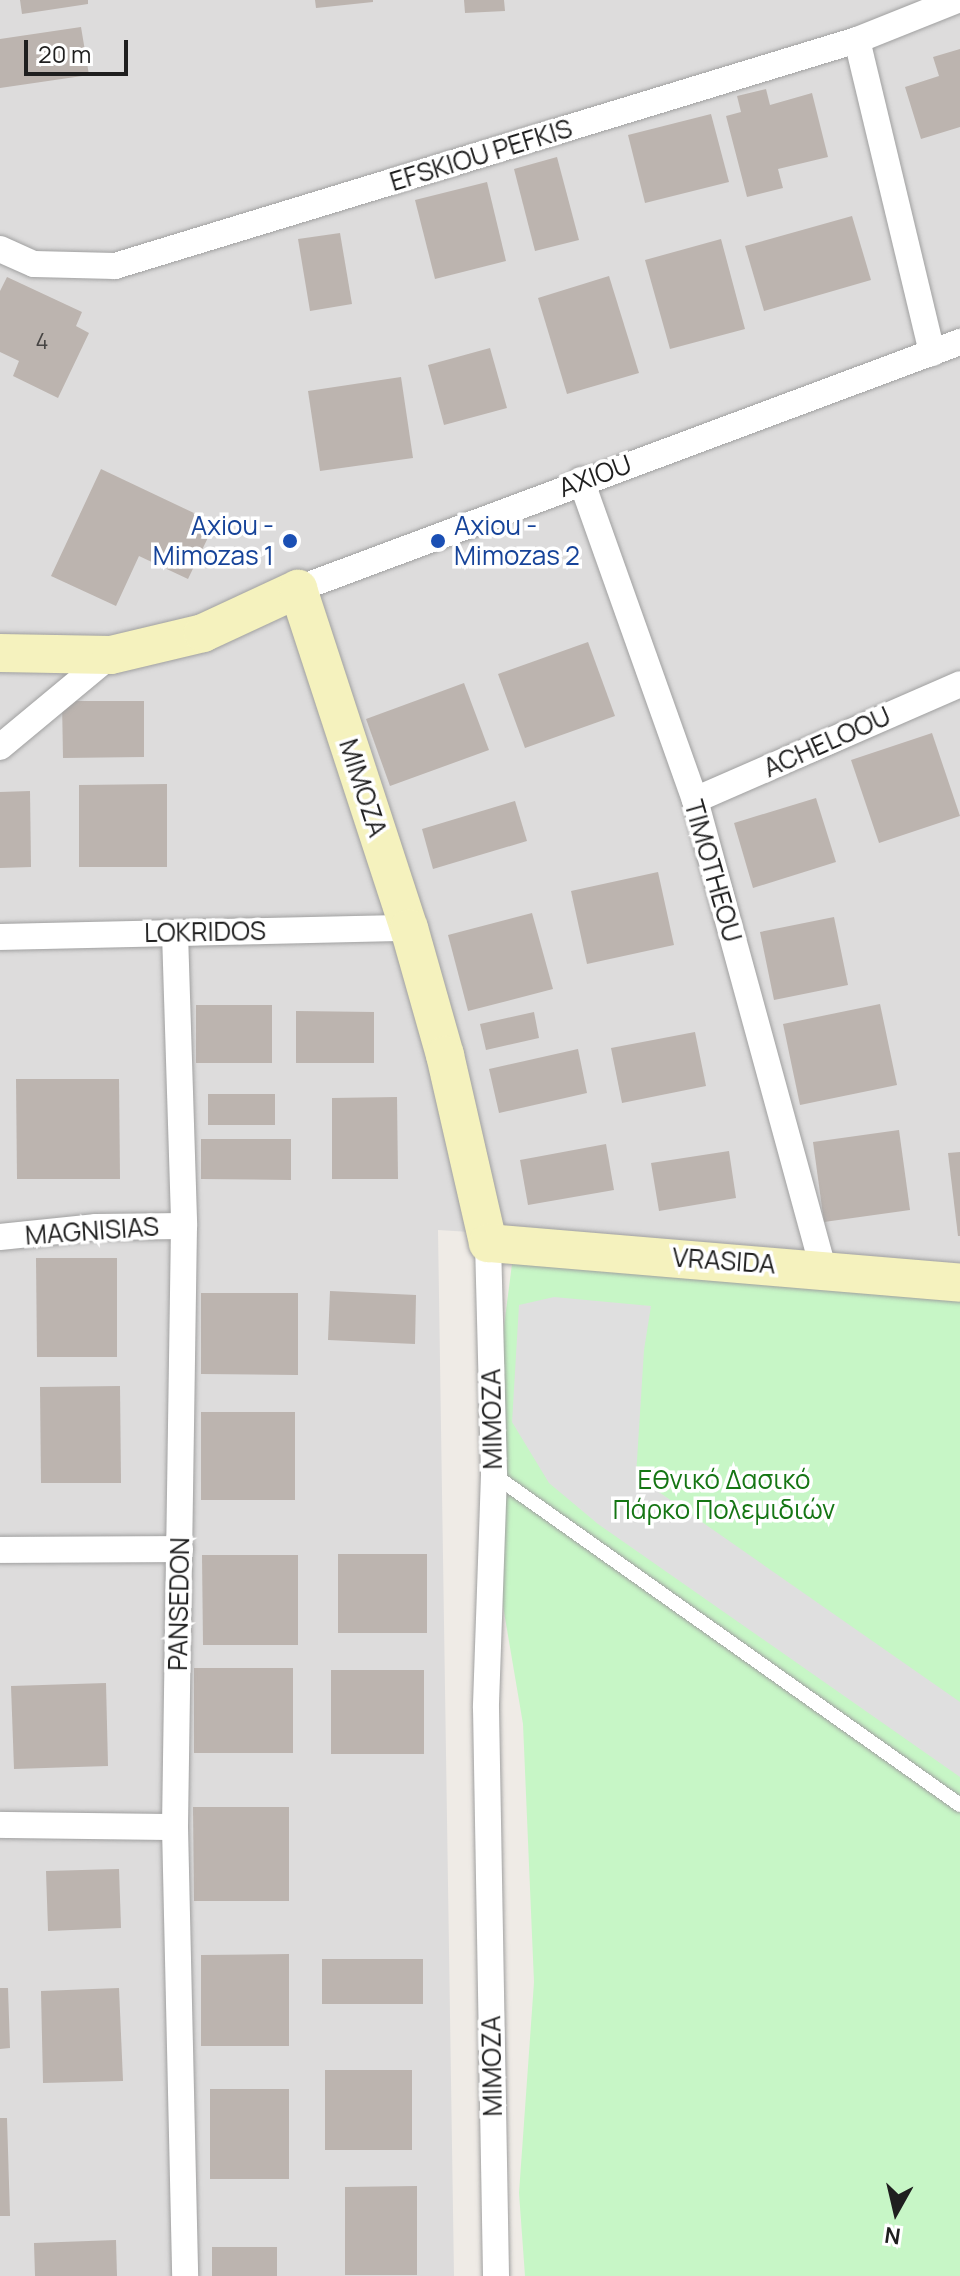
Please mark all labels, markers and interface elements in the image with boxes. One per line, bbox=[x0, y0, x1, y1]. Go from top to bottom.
scale bar bbox=[28, 24, 132, 74]
text: 20 m bbox=[38, 37, 91, 70]
street label: EFSKIOU PEFKIS bbox=[386, 112, 576, 198]
house number: 4 bbox=[36, 329, 48, 355]
street label: AXIOU bbox=[554, 448, 636, 504]
place label: Axiou - Mimozas 1 bbox=[153, 510, 274, 572]
place label: Axiou - Mimozas 2 bbox=[454, 510, 580, 572]
marker: Axiou - Mimozas 1 bbox=[281, 532, 299, 550]
marker: Axiou - Mimozas 2 bbox=[429, 532, 447, 550]
street label: ACHELOOU bbox=[759, 700, 895, 784]
street label: MIMOZA bbox=[333, 735, 393, 841]
street label: TIMOTHEOU bbox=[678, 796, 748, 946]
street label: LOKRIDOS bbox=[144, 915, 266, 949]
street label: MAGNISIAS bbox=[24, 1211, 160, 1251]
street label: VRASIDA bbox=[671, 1242, 777, 1280]
street label: MIMOZA bbox=[476, 1368, 508, 1470]
park label: Εθνικό Δασικό Πάρκο Πολεμιδιών bbox=[613, 1464, 835, 1526]
street label: PANSEDON bbox=[162, 1537, 196, 1671]
street label: MIMOZA bbox=[476, 2015, 508, 2117]
north arrow bbox=[856, 2172, 936, 2252]
text: N bbox=[883, 2220, 903, 2252]

